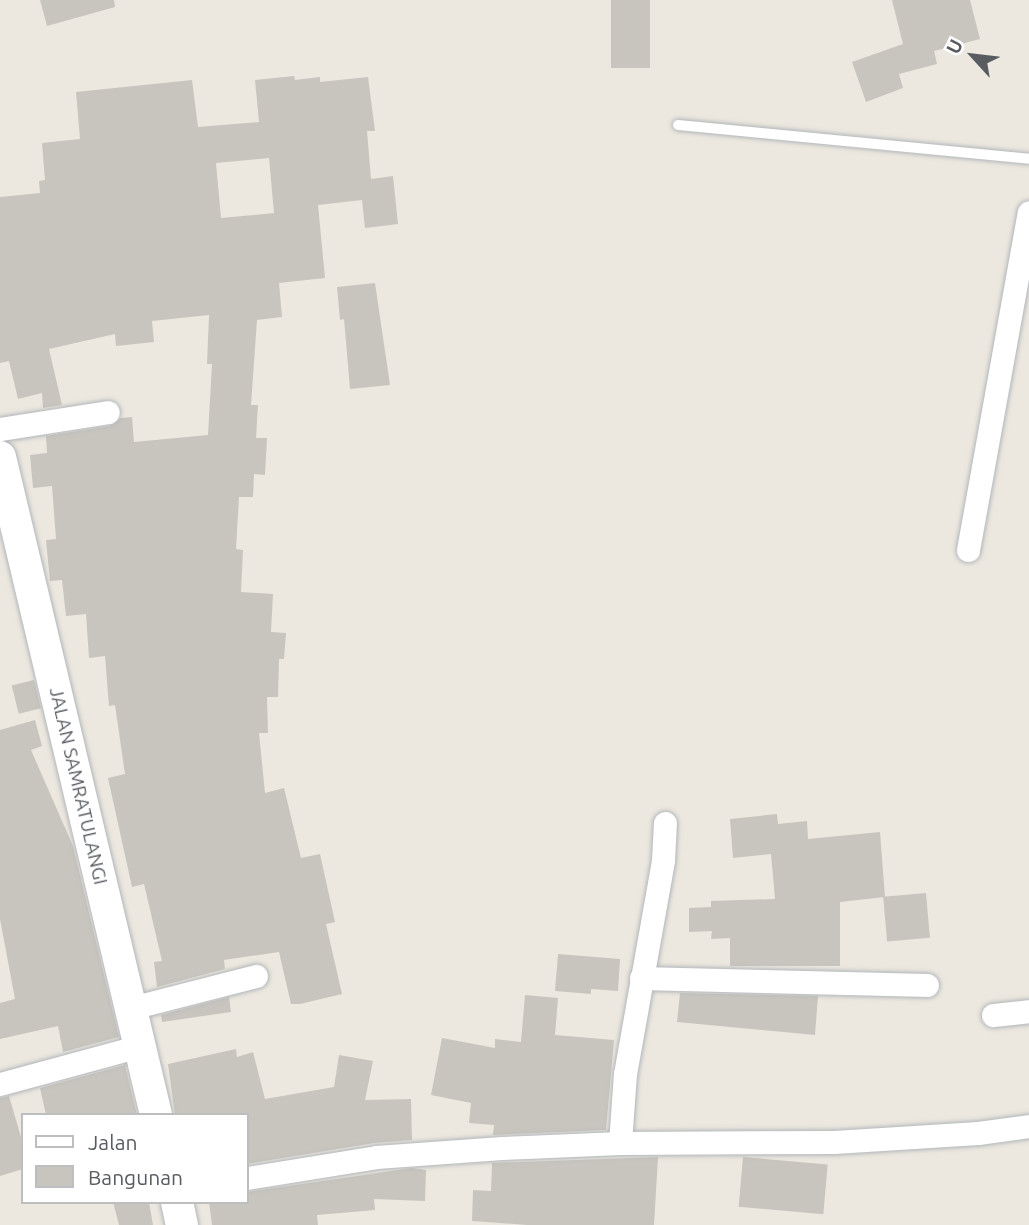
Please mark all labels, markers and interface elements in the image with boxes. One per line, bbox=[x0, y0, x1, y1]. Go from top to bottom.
north arrow bbox=[938, 21, 1008, 91]
text: U bbox=[941, 36, 967, 57]
street label: JALAN SAMRATULANGI bbox=[44, 685, 112, 887]
legend bbox=[21, 1113, 248, 1204]
text: Jalan bbox=[88, 1130, 137, 1154]
text: Bangunan bbox=[88, 1165, 183, 1189]

